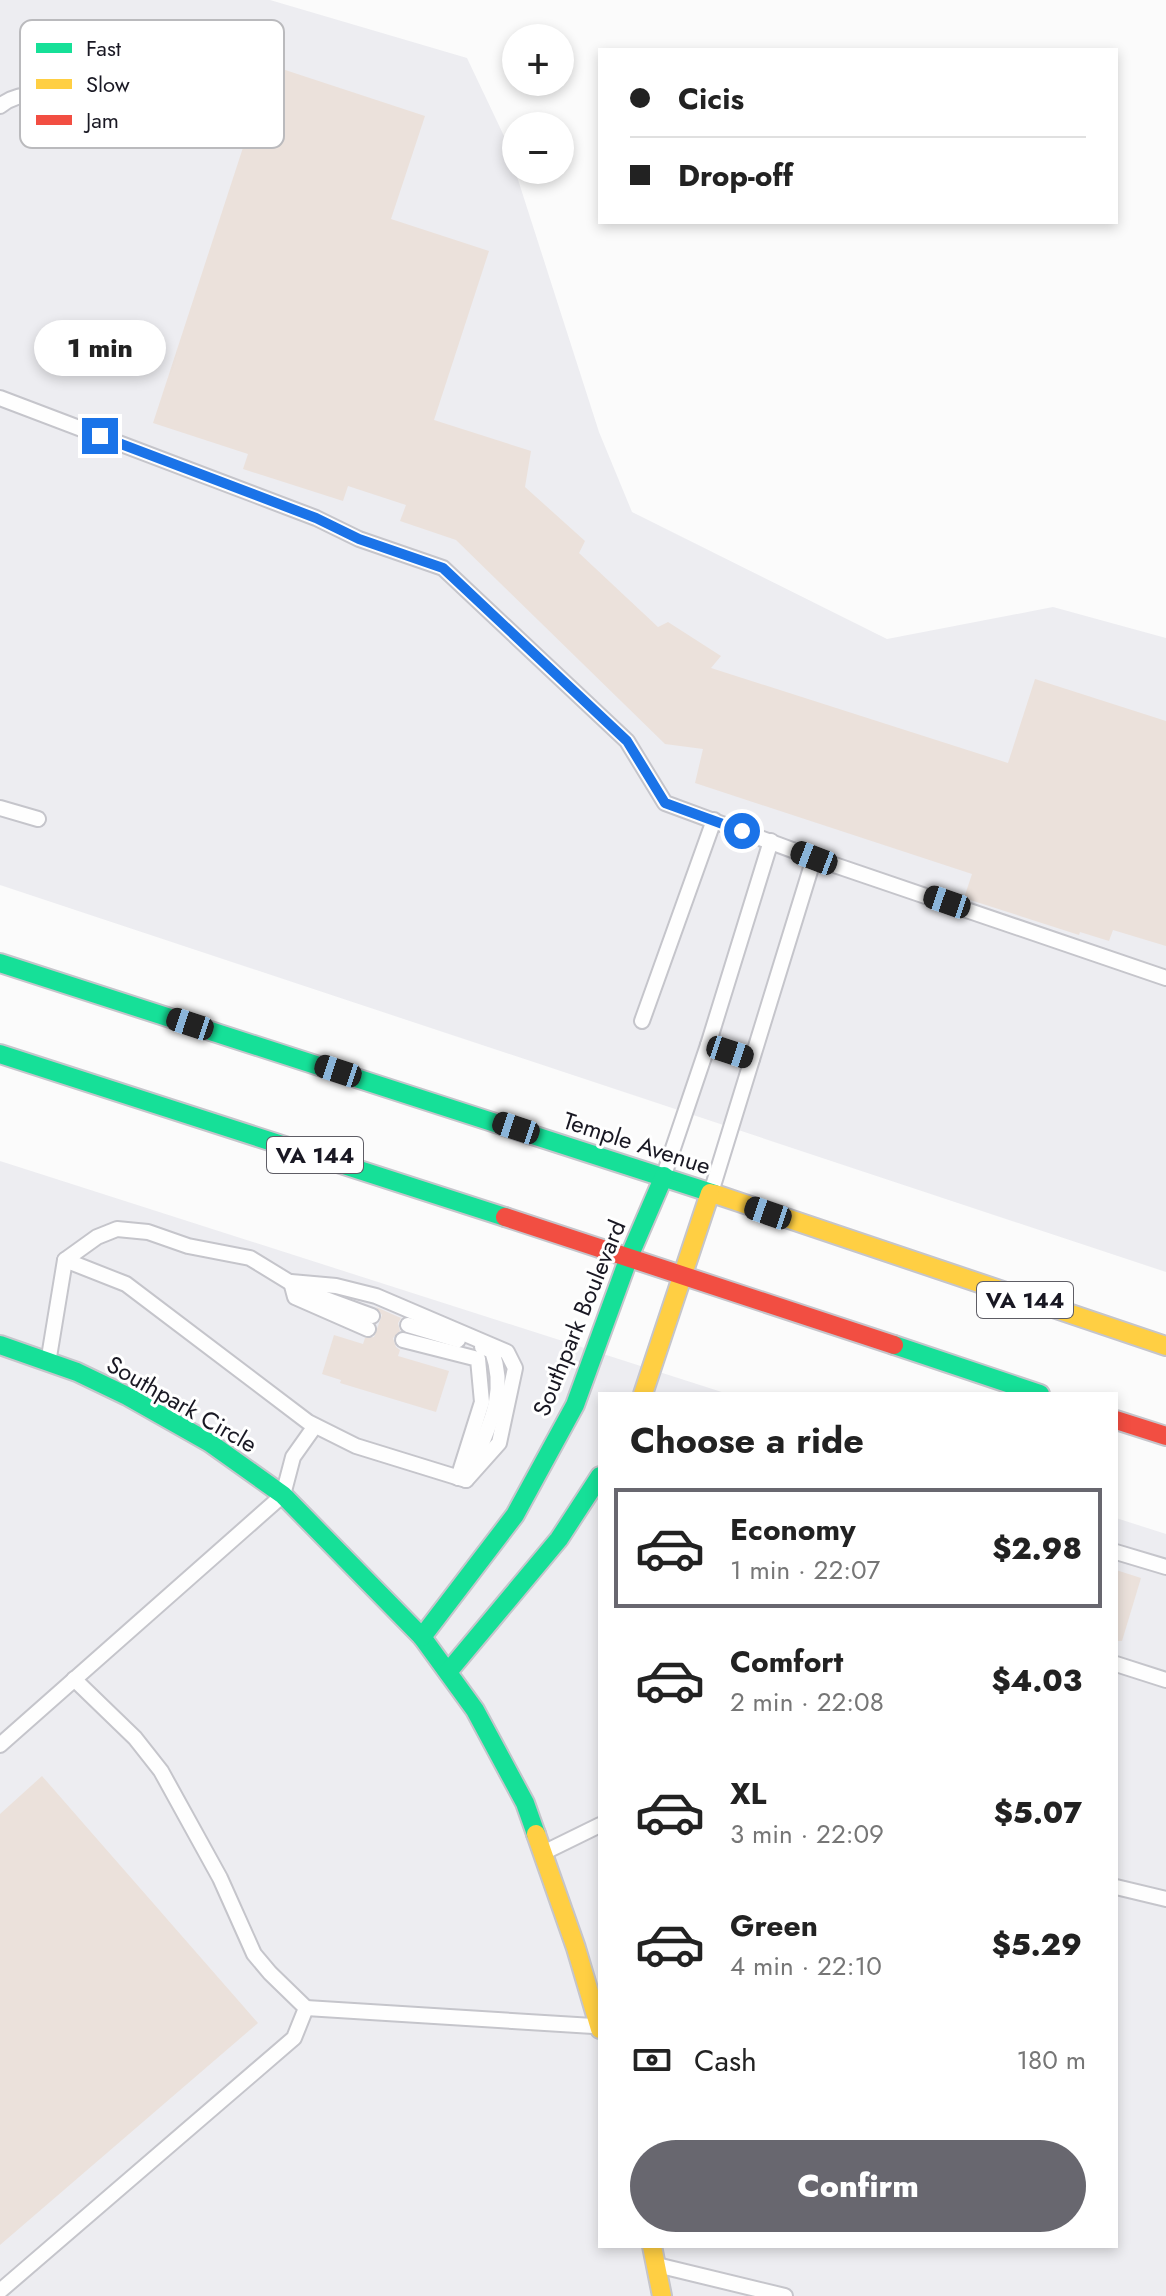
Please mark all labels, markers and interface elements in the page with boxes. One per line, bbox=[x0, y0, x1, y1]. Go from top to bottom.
legend bbox=[20, 20, 284, 148]
map controls bbox=[502, 24, 574, 184]
button: + bbox=[502, 24, 574, 96]
text: Fast bbox=[86, 32, 122, 64]
text: Slow bbox=[86, 68, 130, 100]
text: Cicis bbox=[678, 77, 744, 120]
text: Jam bbox=[83, 104, 119, 136]
button: − bbox=[502, 112, 574, 184]
text: Drop-off bbox=[678, 154, 793, 197]
callout: 1 min bbox=[34, 320, 166, 376]
text: 1 min bbox=[67, 329, 133, 367]
route end bbox=[82, 418, 118, 454]
route start bbox=[724, 813, 760, 849]
car bbox=[787, 838, 841, 878]
car bbox=[920, 883, 974, 921]
car bbox=[163, 1005, 217, 1043]
car bbox=[703, 1033, 757, 1071]
car bbox=[311, 1052, 365, 1090]
street label: Temple Avenue bbox=[559, 1103, 715, 1183]
car bbox=[489, 1109, 543, 1147]
road number: VA 144 bbox=[267, 1137, 363, 1173]
car bbox=[741, 1194, 795, 1232]
street label: Southpark Boulevard bbox=[524, 1215, 634, 1421]
road number: VA 144 bbox=[977, 1282, 1073, 1318]
street label: Southpark Circle bbox=[100, 1347, 264, 1461]
text: Choose a ride bbox=[630, 1414, 864, 1466]
text: Economy bbox=[730, 1508, 856, 1551]
icon: car bbox=[634, 1512, 706, 1584]
text: $2.98 bbox=[992, 1527, 1082, 1570]
text: 1 min · 22:07 bbox=[730, 1551, 880, 1589]
text: Comfort bbox=[730, 1640, 843, 1683]
icon: car bbox=[634, 1644, 706, 1716]
text: $4.03 bbox=[991, 1659, 1082, 1702]
text: 2 min · 22:08 bbox=[730, 1683, 884, 1721]
text: XL bbox=[730, 1772, 766, 1815]
icon: car bbox=[634, 1776, 706, 1848]
text: $5.07 bbox=[994, 1791, 1082, 1834]
text: 3 min · 22:09 bbox=[730, 1815, 884, 1853]
text: Green bbox=[730, 1904, 818, 1947]
icon: car bbox=[634, 1908, 706, 1980]
text: $5.29 bbox=[992, 1923, 1082, 1966]
text: 4 min · 22:10 bbox=[730, 1947, 882, 1985]
icon: cash bbox=[630, 2038, 674, 2082]
text: Cash bbox=[694, 2039, 757, 2082]
text: 180 m bbox=[1016, 2041, 1086, 2079]
button: Confirm bbox=[630, 2140, 1086, 2232]

